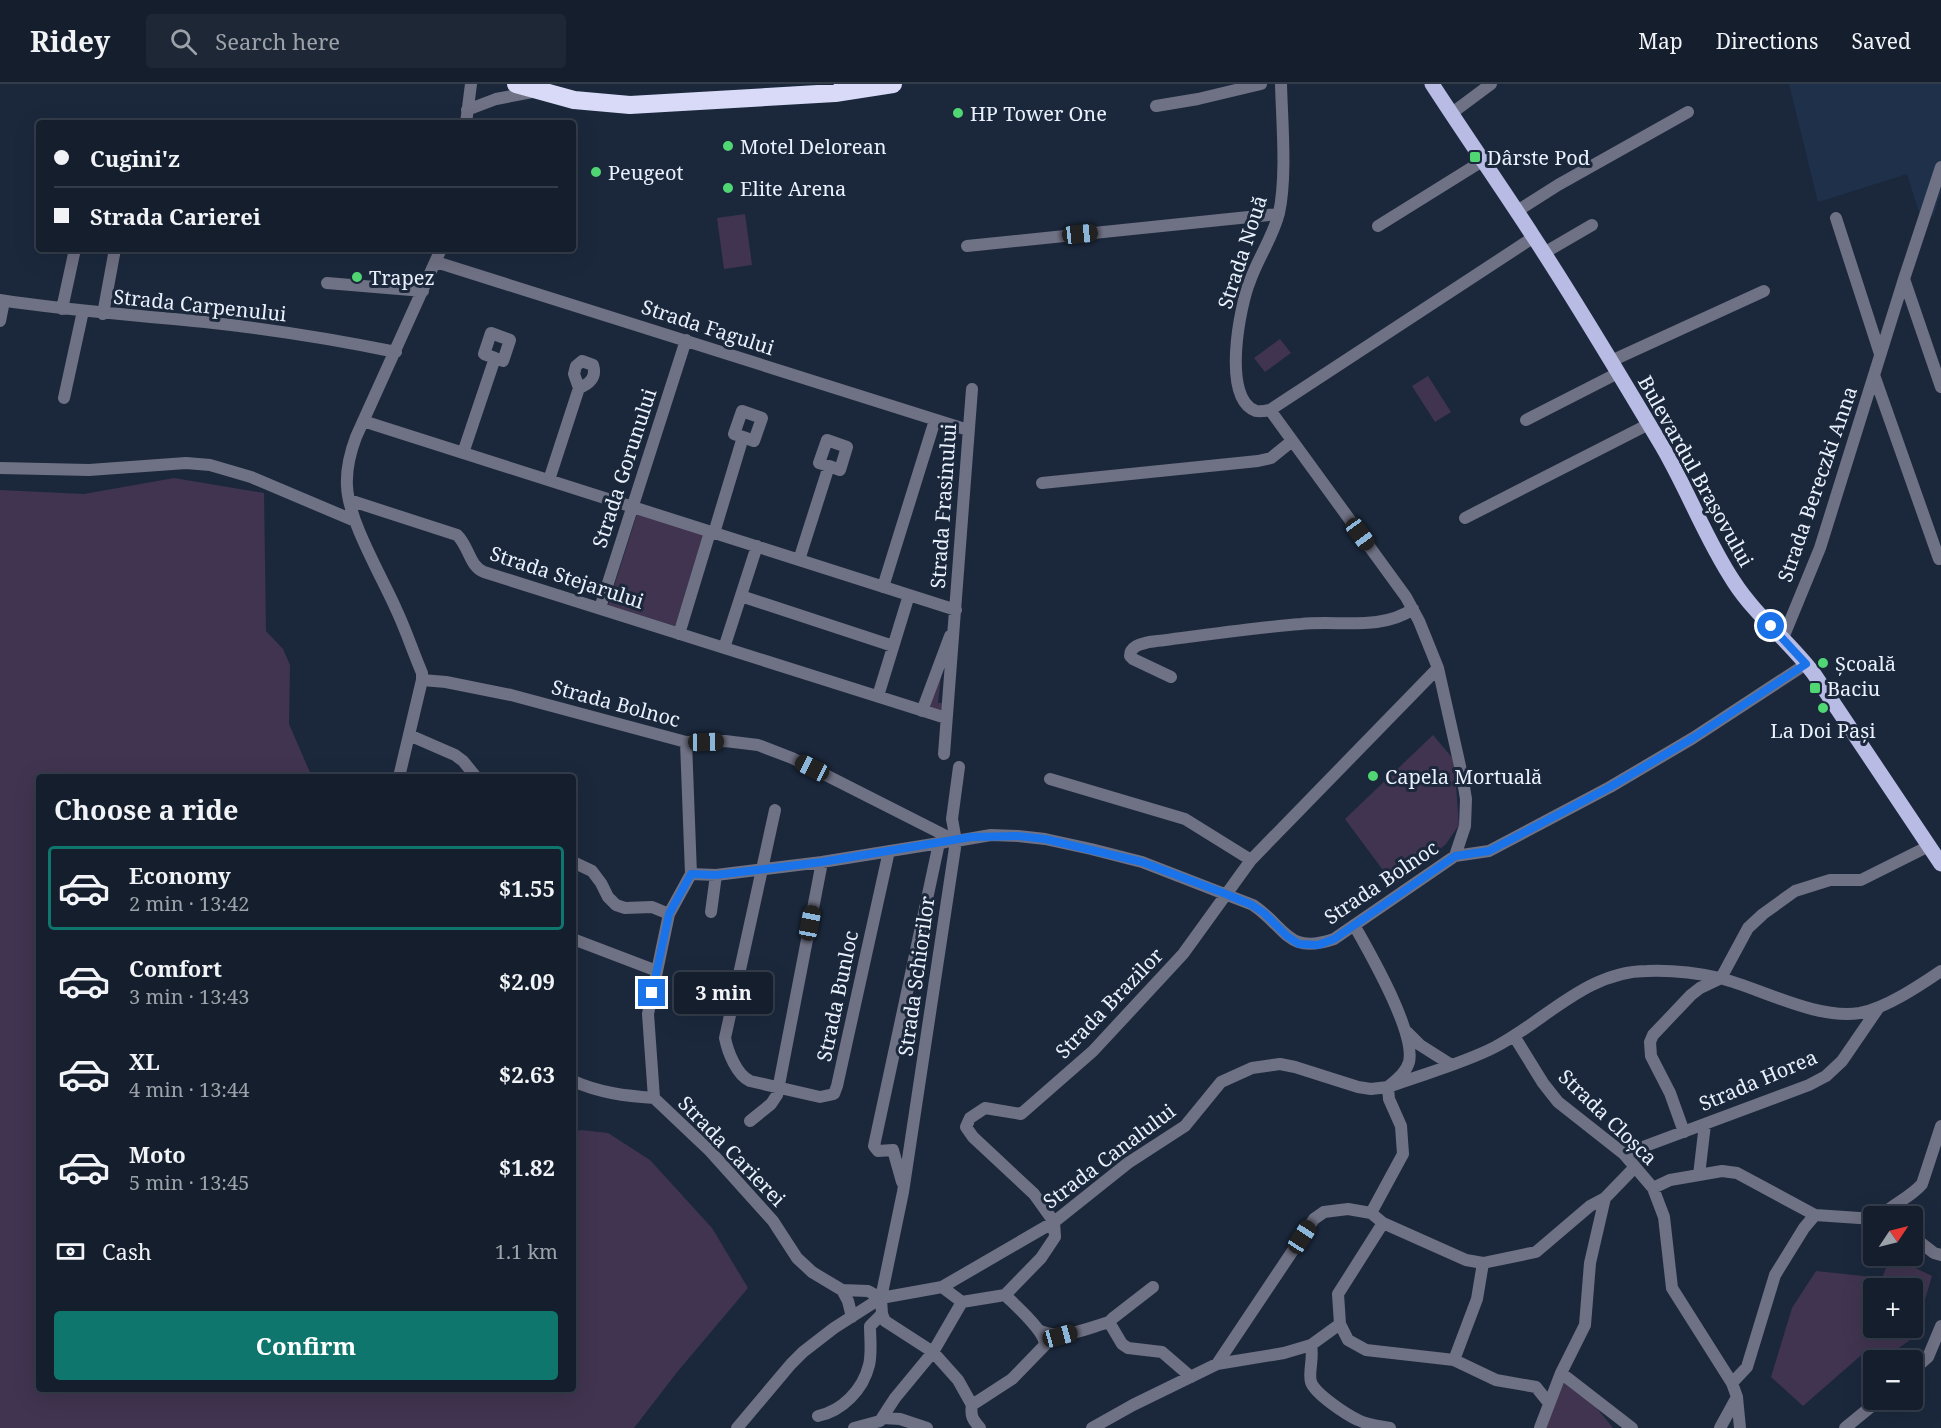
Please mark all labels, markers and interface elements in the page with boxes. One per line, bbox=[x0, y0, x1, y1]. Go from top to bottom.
search box bbox=[146, 14, 566, 68]
text: Ridey bbox=[30, 22, 110, 60]
icon: search bbox=[167, 25, 200, 58]
text: Search here bbox=[215, 26, 340, 56]
text: Map bbox=[1638, 27, 1683, 55]
text: Directions bbox=[1716, 27, 1818, 55]
text: Saved bbox=[1851, 27, 1911, 55]
place label: HP Tower One bbox=[970, 100, 1107, 127]
marker: HP Tower One bbox=[951, 106, 965, 120]
place label: Motel Delorean bbox=[740, 133, 887, 160]
marker: Motel Delorean bbox=[721, 139, 735, 153]
text: Cugini'z bbox=[90, 143, 180, 173]
place label: Dârste Pod bbox=[1487, 144, 1590, 171]
marker: Dârste Pod bbox=[1468, 150, 1482, 164]
place label: Peugeot bbox=[608, 159, 684, 186]
marker: Peugeot bbox=[589, 165, 603, 179]
place label: Elite Arena bbox=[740, 175, 846, 202]
marker: Elite Arena bbox=[721, 181, 735, 195]
street label: Strada Nouă bbox=[1211, 192, 1273, 312]
text: Strada Carierei bbox=[90, 201, 261, 231]
car bbox=[1061, 223, 1099, 245]
place label: Trapez bbox=[369, 264, 435, 291]
marker: Trapez bbox=[350, 270, 364, 284]
street label: Strada Carpenului bbox=[112, 282, 288, 328]
street label: Strada Fagului bbox=[638, 293, 778, 361]
street label: Bulevardul Brașovului bbox=[1632, 371, 1760, 572]
street label: Strada Bereczki Anna bbox=[1771, 383, 1863, 585]
street label: Strada Gorunului bbox=[586, 384, 663, 551]
street label: Strada Frasinului bbox=[924, 422, 962, 589]
car bbox=[1342, 514, 1378, 554]
street label: Strada Stejarului bbox=[487, 539, 648, 615]
route start bbox=[1757, 612, 1784, 639]
place label: Școală bbox=[1835, 650, 1896, 677]
marker: Școală bbox=[1816, 656, 1830, 670]
street label: Strada Bolnoc bbox=[549, 673, 683, 733]
place label: Baciu bbox=[1827, 675, 1881, 702]
marker: Baciu bbox=[1808, 681, 1822, 695]
marker: La Doi Pași bbox=[1816, 701, 1830, 715]
place label: La Doi Pași bbox=[1770, 717, 1876, 744]
car bbox=[688, 733, 724, 751]
car bbox=[792, 752, 832, 784]
place label: Capela Mortuală bbox=[1385, 763, 1542, 790]
marker: Capela Mortuală bbox=[1366, 769, 1380, 783]
text: Choose a ride bbox=[54, 791, 239, 828]
street label: Strada Bolnoc bbox=[1319, 834, 1443, 930]
text: Economy bbox=[129, 860, 231, 890]
icon: car bbox=[57, 861, 111, 915]
text: $1.55 bbox=[499, 873, 555, 903]
text: 2 min · 13:42 bbox=[129, 890, 249, 917]
street label: Strada Schiorilor bbox=[891, 894, 941, 1058]
car bbox=[798, 904, 822, 942]
street label: Strada Bunloc bbox=[810, 928, 864, 1064]
street label: Strada Brazilor bbox=[1049, 941, 1169, 1064]
text: Comfort bbox=[129, 953, 222, 983]
icon: car bbox=[57, 954, 111, 1008]
text: $2.09 bbox=[499, 966, 555, 996]
callout: 3 min bbox=[673, 972, 772, 1014]
route end bbox=[638, 979, 665, 1006]
text: 3 min bbox=[695, 979, 752, 1006]
text: 3 min · 13:43 bbox=[129, 983, 249, 1010]
street label: Strada Horea bbox=[1695, 1043, 1821, 1117]
text: XL bbox=[129, 1046, 160, 1076]
icon: car bbox=[57, 1047, 111, 1101]
text: $2.63 bbox=[499, 1059, 555, 1089]
street label: Strada Cloșca bbox=[1553, 1063, 1663, 1171]
text: 4 min · 13:44 bbox=[129, 1076, 249, 1103]
street label: Strada Carierei bbox=[672, 1090, 792, 1212]
street label: Strada Canalului bbox=[1037, 1097, 1181, 1215]
text: Moto bbox=[129, 1139, 186, 1169]
icon: car bbox=[57, 1140, 111, 1194]
text: $1.82 bbox=[499, 1152, 555, 1182]
text: 5 min · 13:45 bbox=[129, 1169, 249, 1196]
north arrow bbox=[1863, 1206, 1923, 1266]
map controls bbox=[1863, 1206, 1923, 1410]
car bbox=[1285, 1217, 1319, 1257]
icon: cash bbox=[54, 1235, 87, 1268]
text: Cash bbox=[102, 1236, 152, 1266]
text: 1.1 km bbox=[495, 1238, 558, 1265]
button: + bbox=[1863, 1278, 1923, 1338]
button: Confirm bbox=[54, 1311, 558, 1380]
car bbox=[1040, 1323, 1080, 1349]
button: − bbox=[1863, 1350, 1923, 1410]

